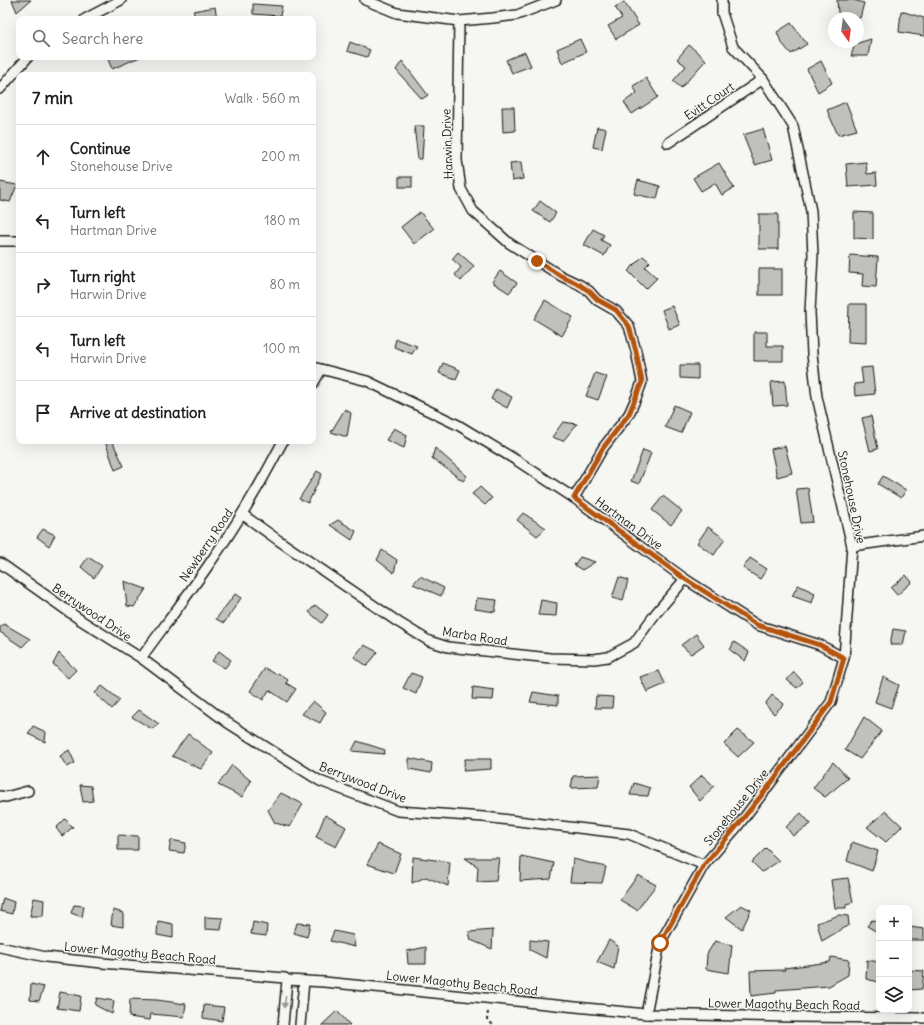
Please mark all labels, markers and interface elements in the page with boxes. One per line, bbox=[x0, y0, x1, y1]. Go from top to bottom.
north arrow bbox=[828, 12, 864, 48]
search box bbox=[16, 16, 316, 60]
icon: search bbox=[30, 27, 52, 49]
text: Search here bbox=[62, 29, 143, 48]
street label: Evitt Court bbox=[681, 79, 737, 123]
text: 7 min bbox=[32, 87, 73, 109]
text: Walk · 560 m bbox=[225, 90, 300, 107]
street label: Harwin Drive bbox=[438, 108, 456, 180]
text: Continue bbox=[70, 139, 131, 158]
icon: ahead bbox=[32, 146, 54, 168]
text: 200 m bbox=[261, 148, 300, 165]
text: Stonehouse Drive bbox=[70, 158, 172, 175]
text: Turn left bbox=[70, 203, 125, 222]
icon: left bbox=[32, 210, 54, 232]
text: 180 m bbox=[264, 212, 300, 229]
text: Hartman Drive bbox=[70, 222, 157, 239]
route end bbox=[528, 252, 546, 270]
text: Turn right bbox=[70, 267, 135, 286]
icon: right bbox=[32, 274, 54, 296]
text: 80 m bbox=[269, 276, 300, 293]
text: Harwin Drive bbox=[70, 286, 147, 303]
text: Turn left bbox=[70, 331, 125, 350]
icon: left bbox=[32, 338, 54, 360]
text: 100 m bbox=[263, 340, 300, 357]
text: Harwin Drive bbox=[70, 350, 147, 367]
icon: arrive bbox=[32, 402, 54, 424]
text: Arrive at destination bbox=[70, 403, 206, 422]
street label: Stonehouse Drive bbox=[835, 449, 869, 545]
street label: Hartman Drive bbox=[592, 493, 666, 553]
street label: Newberry Road bbox=[176, 506, 236, 584]
street label: Berrywood Drive bbox=[50, 580, 134, 644]
street label: Marba Road bbox=[441, 623, 509, 649]
street label: Berrywood Drive bbox=[317, 758, 409, 806]
street label: Stonehouse Drive bbox=[700, 766, 772, 848]
map controls bbox=[876, 905, 912, 1013]
button: + bbox=[876, 905, 912, 941]
route start bbox=[651, 934, 669, 952]
street label: Lower Magothy Beach Road bbox=[63, 939, 217, 967]
button: − bbox=[876, 941, 912, 977]
street label: Lower Magothy Beach Road bbox=[385, 968, 539, 998]
button: layers bbox=[876, 977, 912, 1013]
street label: Lower Magothy Beach Road bbox=[708, 995, 860, 1013]
one-way arrow bbox=[282, 996, 288, 1008]

